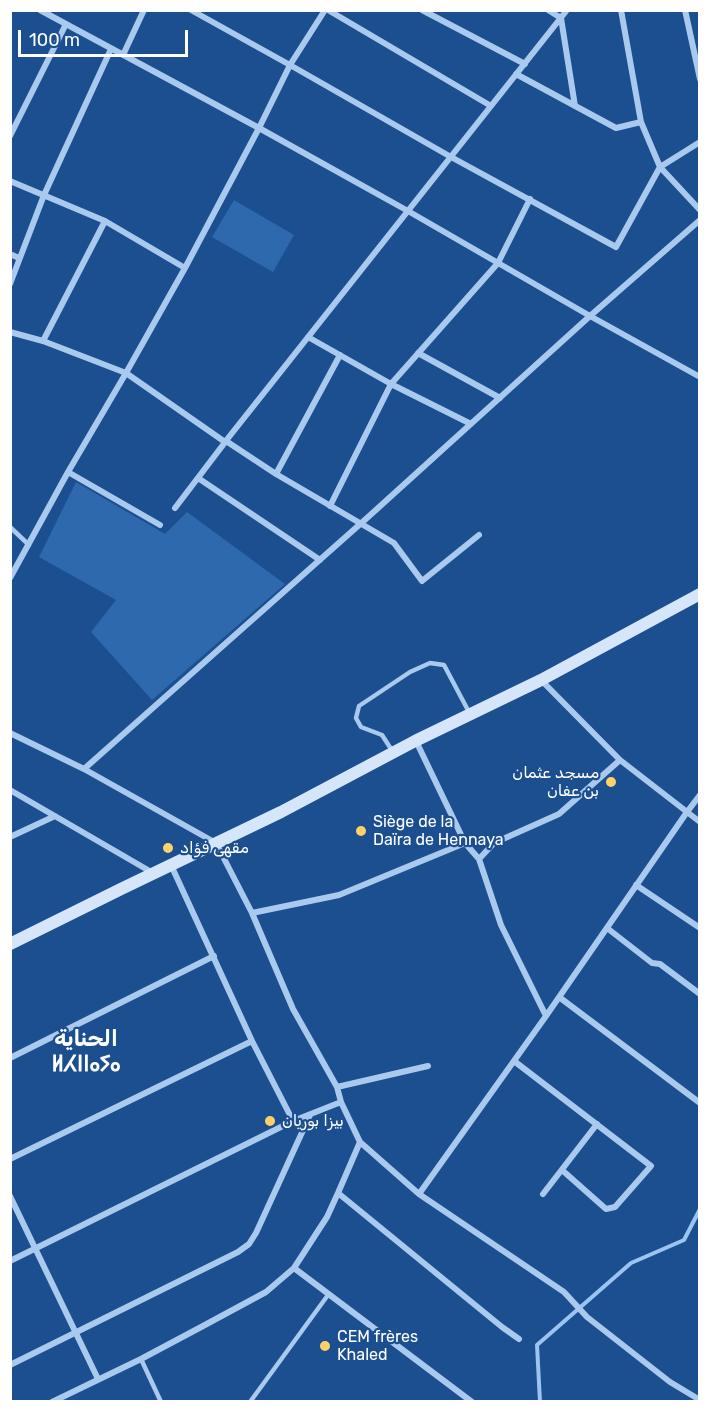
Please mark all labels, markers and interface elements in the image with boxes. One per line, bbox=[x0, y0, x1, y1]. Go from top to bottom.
scale bar bbox=[21, 18, 190, 56]
text: 100 m bbox=[29, 29, 80, 51]
place label: مسجد عثمان بن عفان bbox=[512, 763, 599, 801]
marker: مسجد عثمان بن عفان bbox=[604, 775, 618, 789]
place label: Siège de la Daïra de Hennaya bbox=[373, 812, 504, 850]
marker: Siège de la Daïra de Hennaya bbox=[354, 824, 368, 838]
place label: مقهى فؤاد bbox=[180, 838, 249, 858]
marker: مقهى فؤاد bbox=[161, 841, 175, 855]
district label: الحناية ⵍⵃⵏⵏⴰⵢⴰ bbox=[51, 1027, 121, 1078]
place label: بيزا بوريان bbox=[282, 1111, 344, 1131]
marker: بيزا بوريان bbox=[263, 1114, 277, 1128]
place label: CEM frères Khaled bbox=[337, 1327, 418, 1365]
marker: CEM frères Khaled bbox=[318, 1339, 332, 1353]

